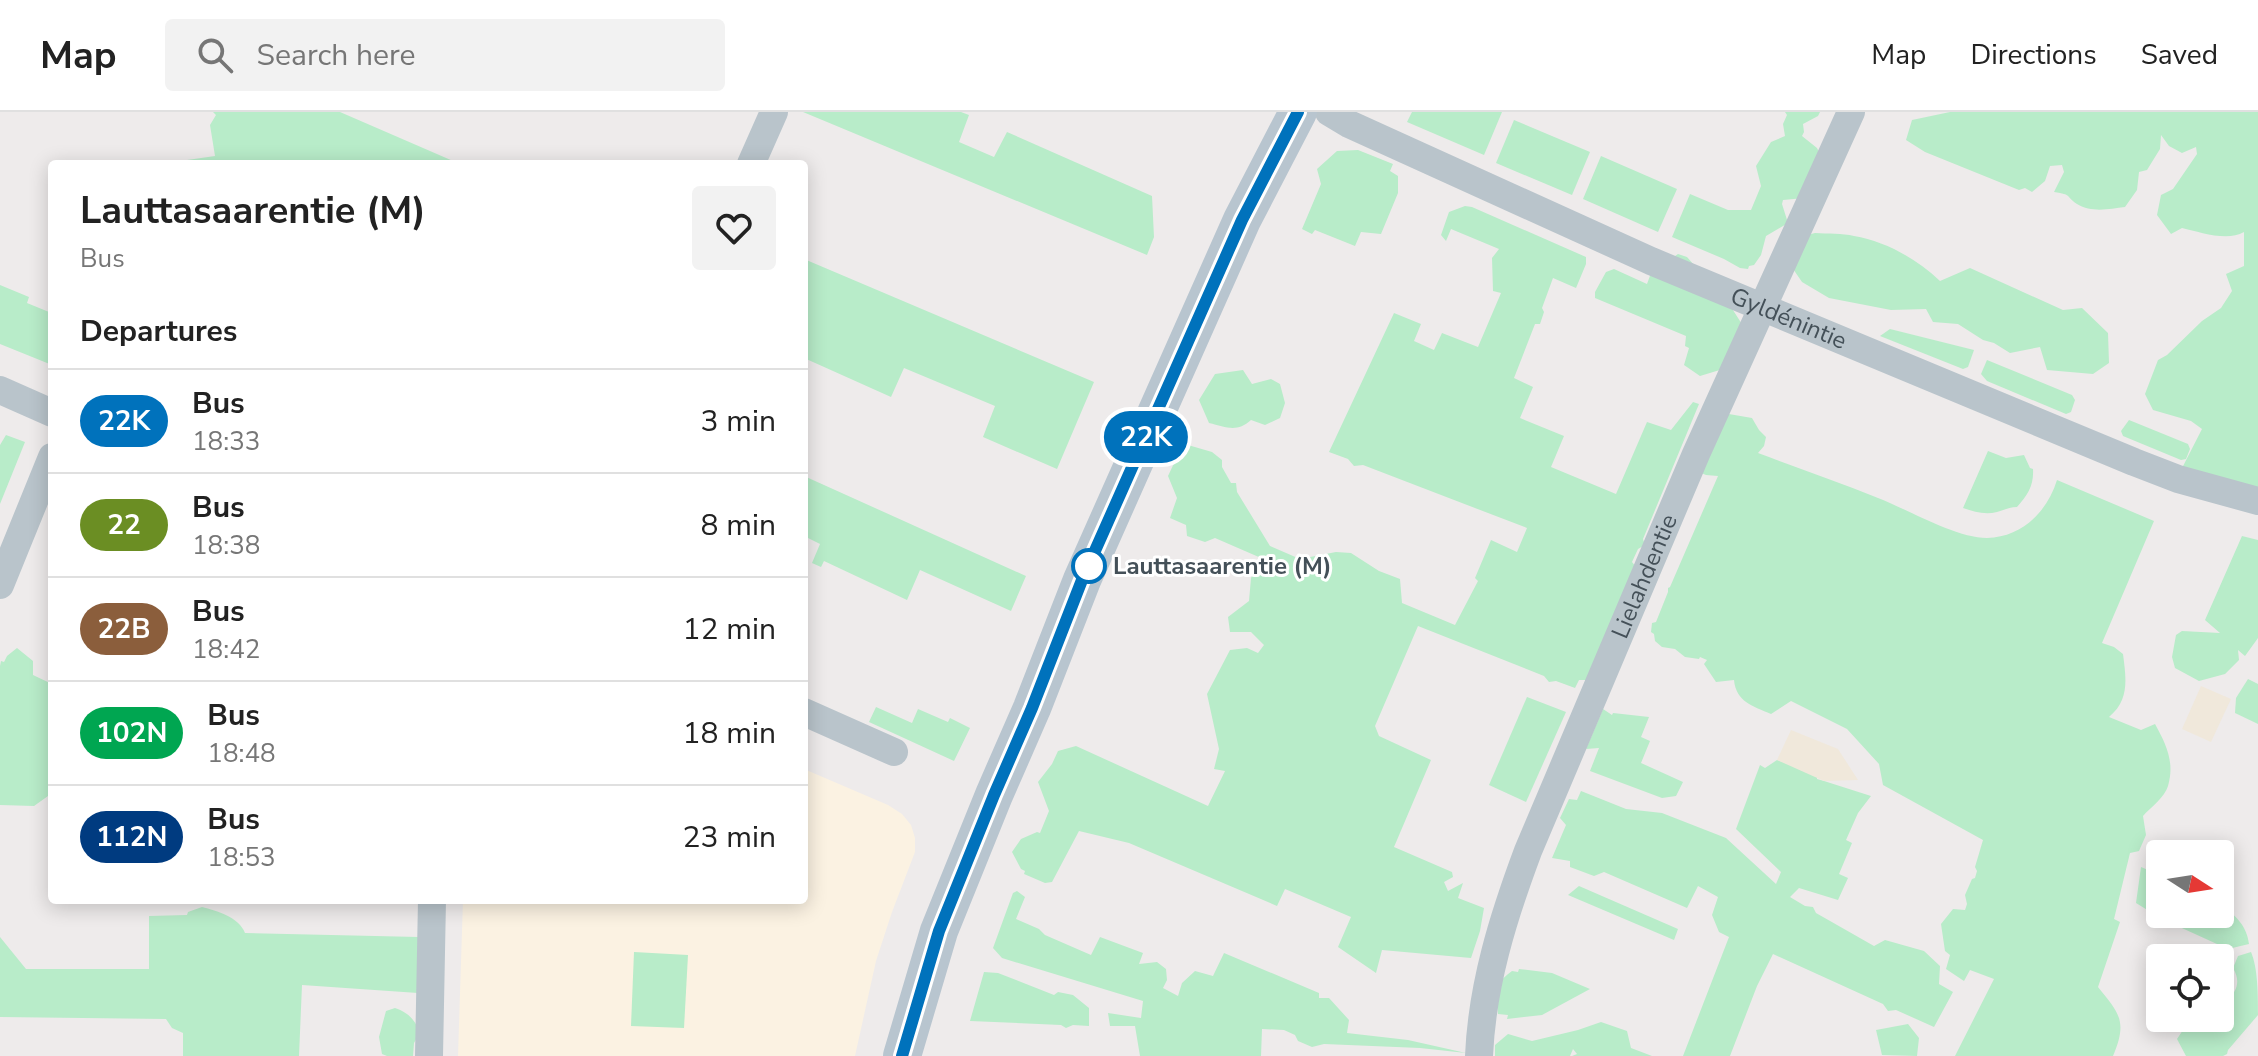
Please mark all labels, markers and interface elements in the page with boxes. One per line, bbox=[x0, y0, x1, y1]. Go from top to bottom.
search box bbox=[165, 19, 725, 91]
text: Map bbox=[40, 30, 117, 81]
icon: search bbox=[193, 33, 237, 77]
text: Search here bbox=[257, 35, 416, 76]
text: Map bbox=[1871, 36, 1926, 74]
text: Directions bbox=[1970, 36, 2097, 74]
text: Saved bbox=[2141, 36, 2218, 74]
text: Lauttasaarentie (M) bbox=[80, 185, 426, 236]
button: heart bbox=[692, 186, 776, 270]
text: Bus bbox=[80, 241, 125, 276]
street label: Gyldénintie bbox=[1726, 280, 1852, 357]
text: Departures bbox=[80, 311, 237, 352]
text: Bus bbox=[192, 383, 245, 424]
text: 3 min bbox=[701, 401, 776, 442]
text: 22K bbox=[98, 402, 150, 440]
line badge: 22K bbox=[1100, 411, 1192, 463]
text: 22K bbox=[1120, 418, 1172, 456]
text: 18:33 bbox=[192, 424, 260, 459]
text: Bus bbox=[192, 487, 245, 528]
text: 8 min bbox=[701, 505, 776, 546]
text: 22 bbox=[107, 506, 141, 544]
street label: Lielahdentie bbox=[1604, 509, 1685, 643]
text: 18:38 bbox=[192, 528, 260, 563]
marker: Lauttasaarentie (M) bbox=[1072, 549, 1106, 583]
place label: Lauttasaarentie (M) bbox=[1113, 550, 1331, 582]
text: Bus bbox=[192, 591, 245, 632]
text: 12 min bbox=[683, 609, 776, 650]
text: 22B bbox=[98, 610, 150, 648]
text: 18:42 bbox=[192, 632, 260, 667]
text: Bus bbox=[207, 695, 260, 736]
text: 18 min bbox=[683, 713, 776, 754]
text: 102N bbox=[96, 714, 167, 752]
text: 18:48 bbox=[207, 736, 276, 771]
text: Bus bbox=[207, 799, 260, 840]
text: 23 min bbox=[683, 817, 776, 858]
text: 112N bbox=[96, 818, 167, 856]
text: 18:53 bbox=[207, 840, 276, 875]
north arrow bbox=[2146, 840, 2234, 928]
map controls bbox=[2146, 840, 2234, 1032]
button: locate bbox=[2146, 944, 2234, 1032]

